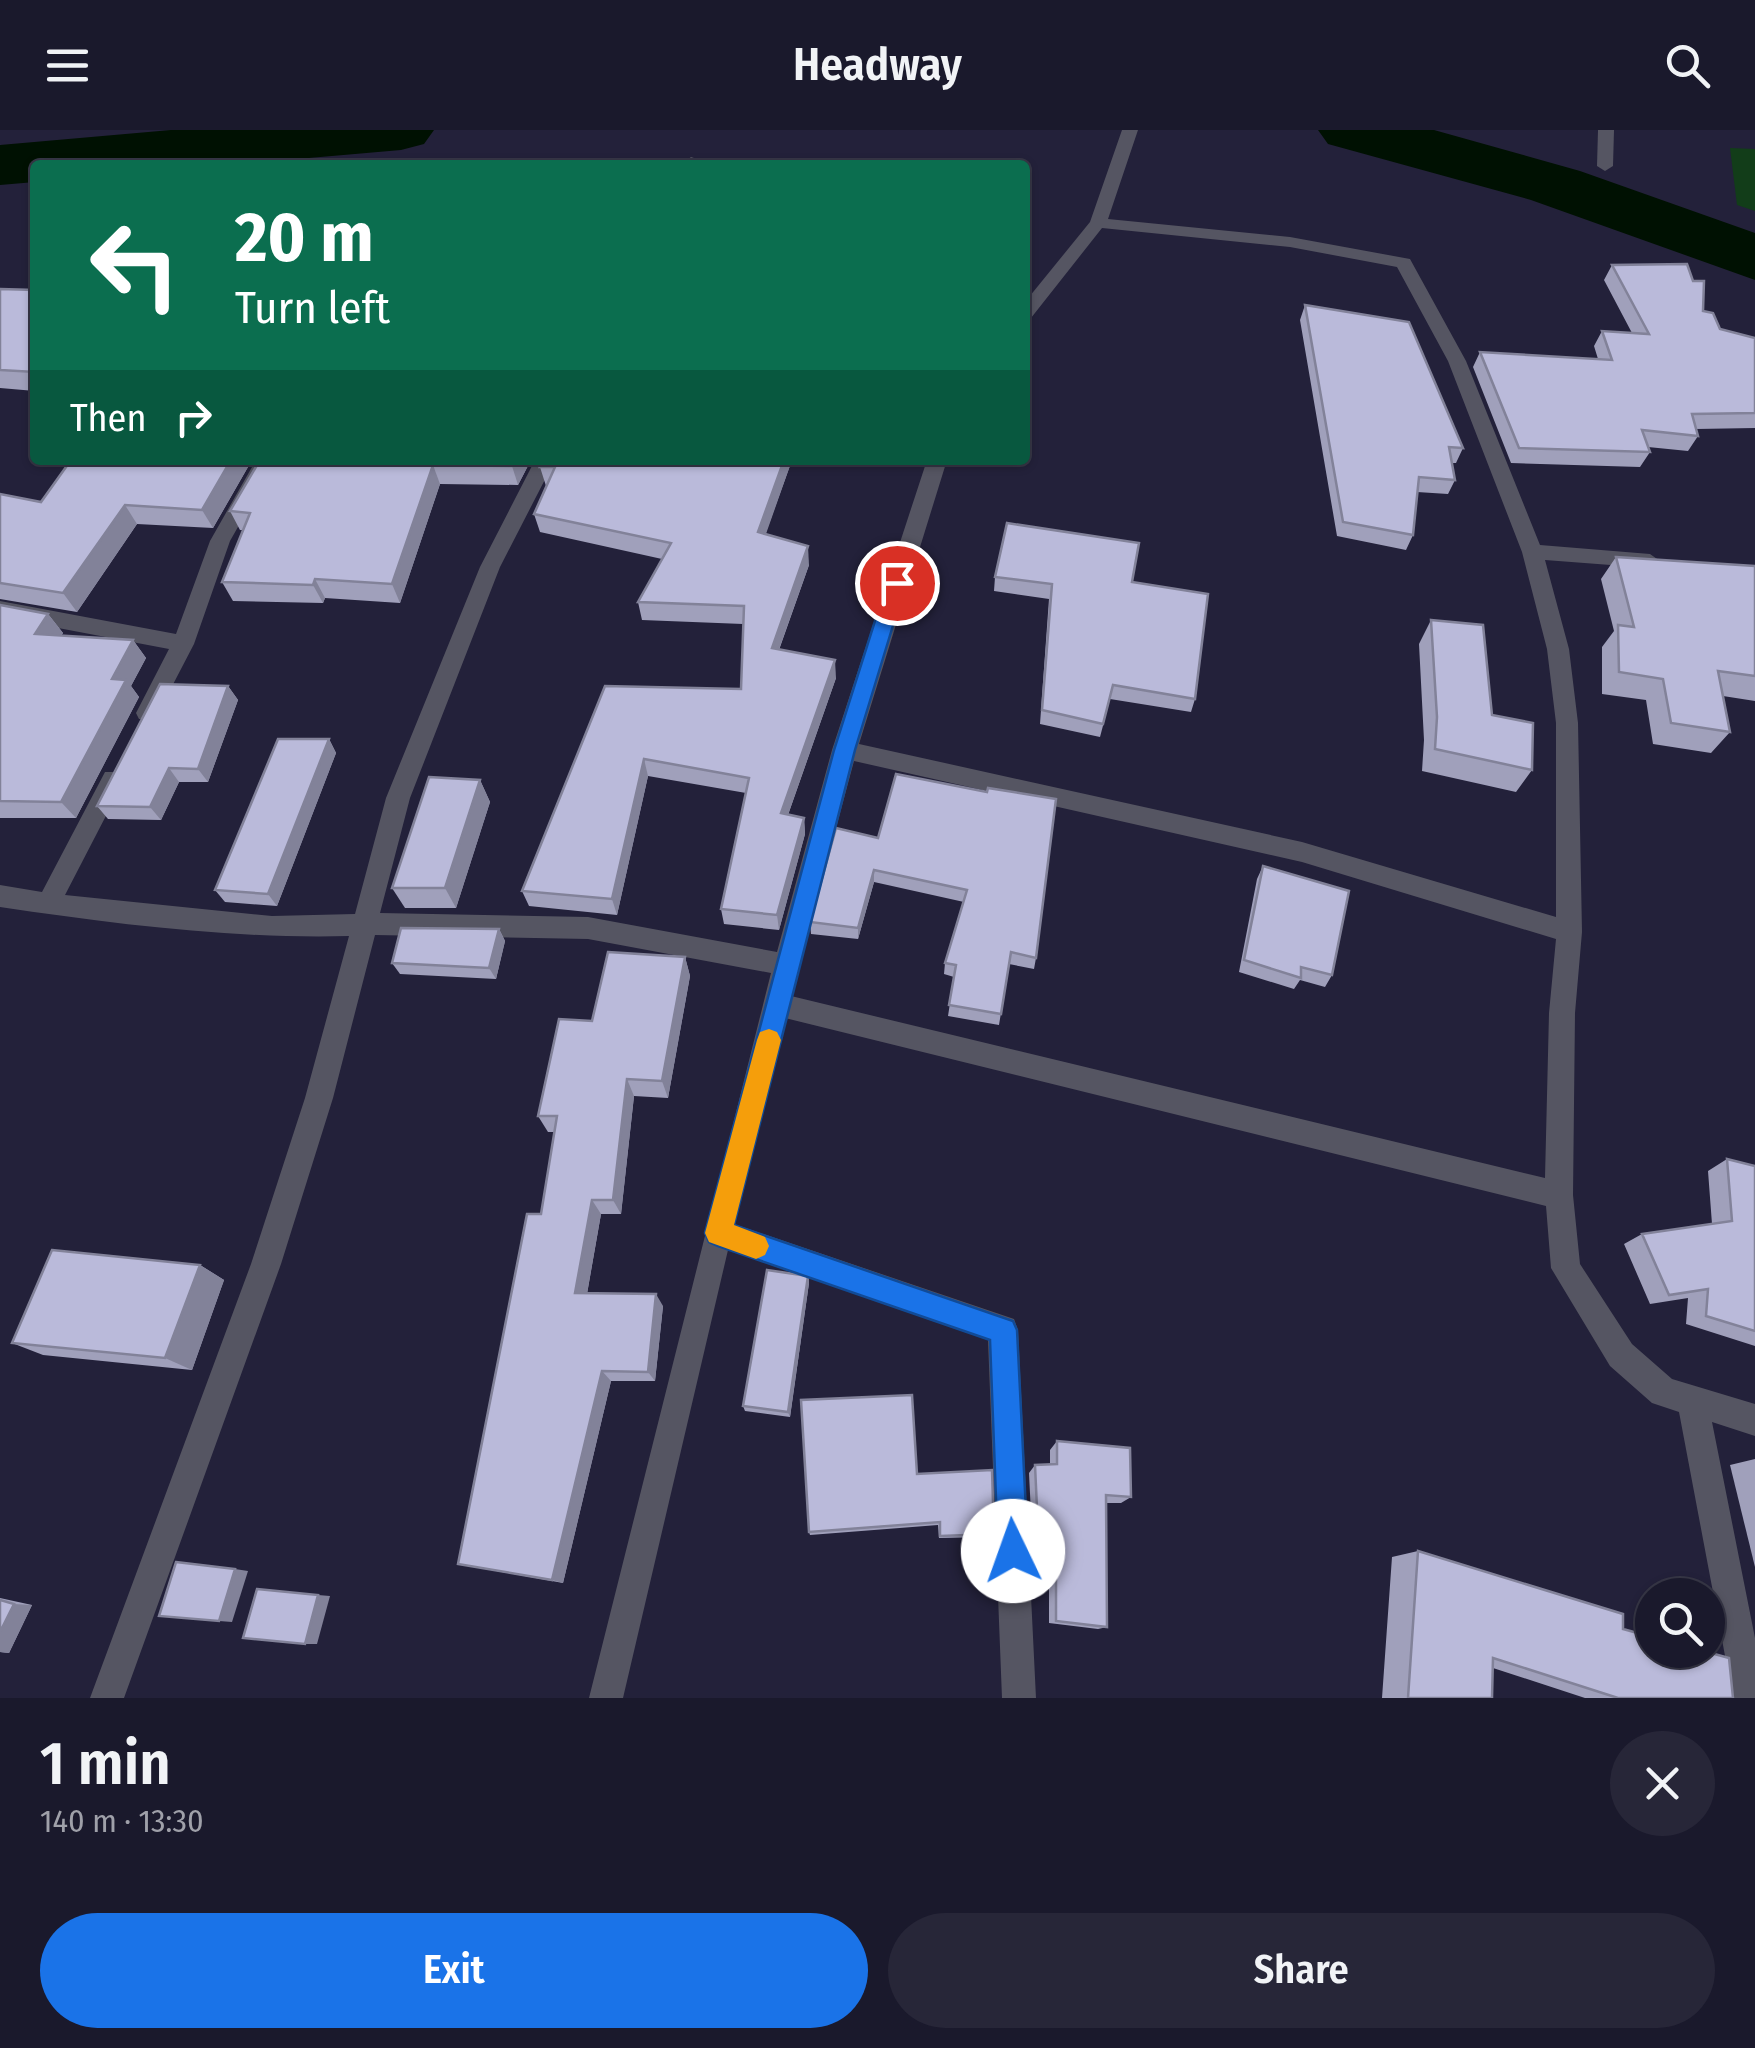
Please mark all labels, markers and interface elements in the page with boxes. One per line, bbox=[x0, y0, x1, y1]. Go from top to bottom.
icon: menu bbox=[40, 38, 95, 93]
text: Headway bbox=[793, 38, 962, 92]
icon: search bbox=[1660, 38, 1715, 93]
text: 20 m bbox=[235, 196, 374, 280]
icon: left bbox=[70, 200, 200, 330]
text: Turn left bbox=[235, 281, 390, 335]
icon: right bbox=[166, 390, 221, 445]
text: Then bbox=[70, 395, 146, 441]
pin bbox=[855, 541, 940, 626]
icon: arrive bbox=[870, 556, 925, 611]
position arrow bbox=[961, 1499, 1065, 1603]
map controls bbox=[1635, 1578, 1725, 1668]
button: search bbox=[1635, 1578, 1725, 1668]
text: 1 min bbox=[40, 1728, 171, 1800]
button: close bbox=[1610, 1731, 1715, 1836]
text: 140 m · 13:30 bbox=[40, 1802, 204, 1840]
button: Exit bbox=[40, 1913, 868, 2028]
button: Share bbox=[888, 1913, 1715, 2028]

